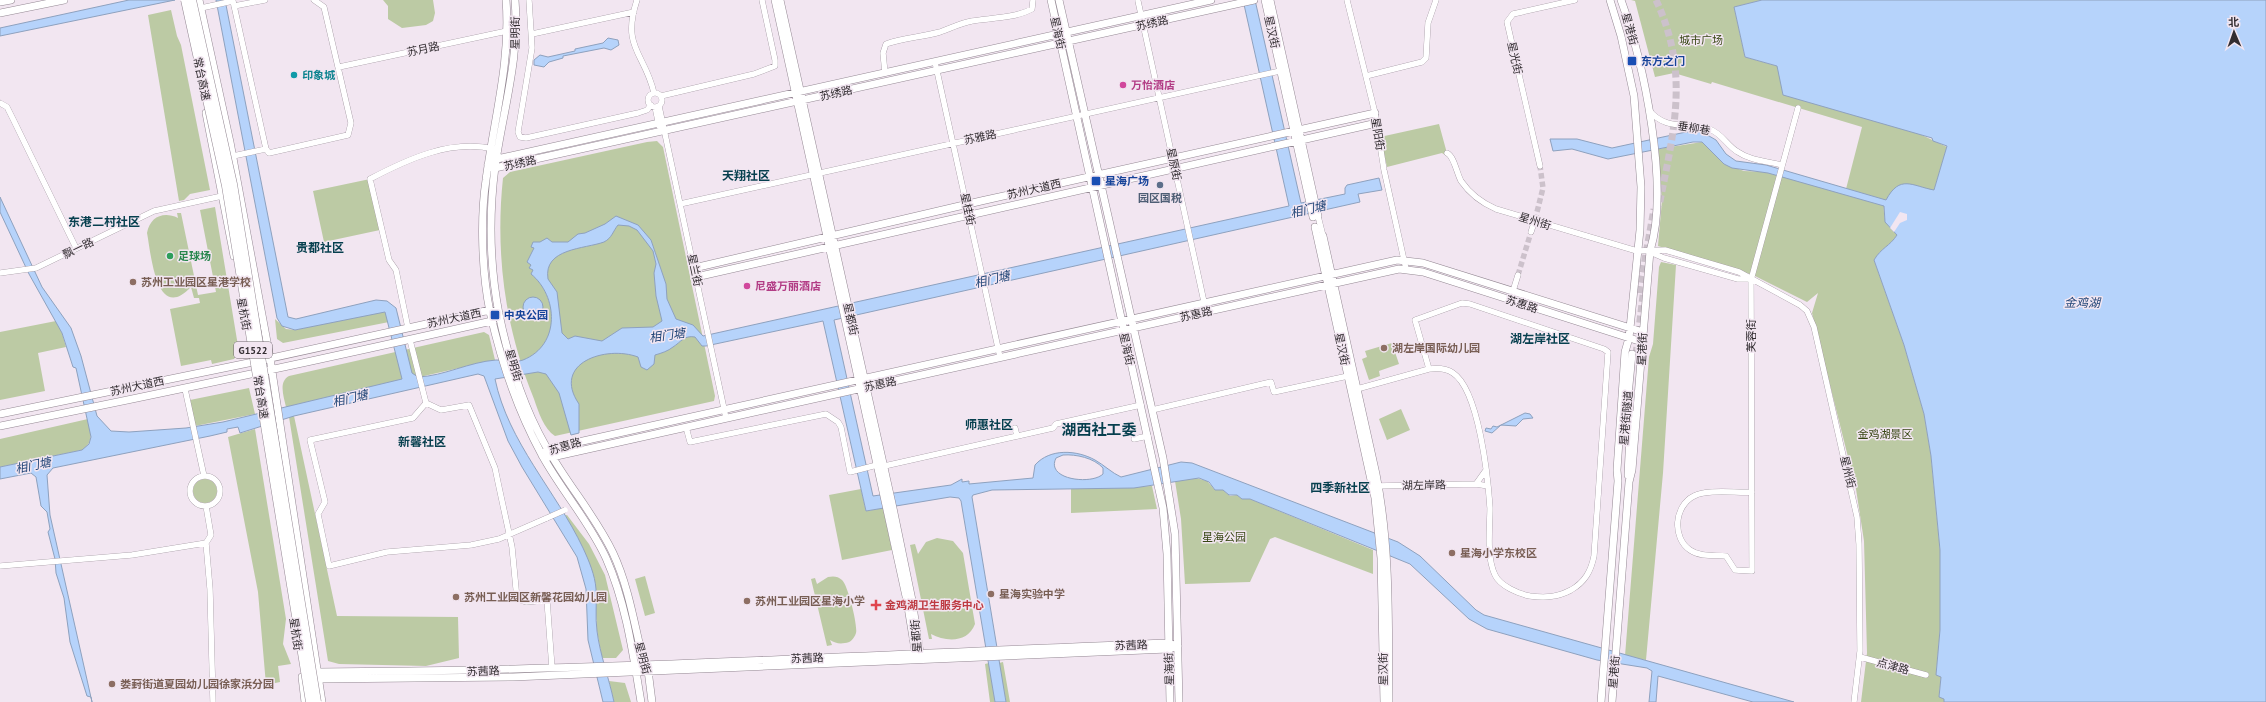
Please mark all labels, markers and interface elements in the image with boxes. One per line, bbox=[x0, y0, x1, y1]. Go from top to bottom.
street label: 星港街 bbox=[1619, 11, 1641, 47]
street label: 苏绣路 bbox=[1134, 12, 1170, 34]
north arrow bbox=[2214, 12, 2254, 52]
street label: 星汉街 bbox=[1261, 14, 1283, 50]
street label: 星海街 bbox=[1047, 15, 1069, 51]
text: 北 bbox=[2228, 15, 2239, 29]
street label: 星明街 bbox=[508, 16, 522, 50]
park label: 城市广场 bbox=[1679, 33, 1723, 47]
street label: 苏月路 bbox=[405, 39, 441, 59]
street label: 星光街 bbox=[1504, 40, 1526, 76]
place label: 东方之门 bbox=[1641, 54, 1685, 68]
marker: 东方之门 bbox=[1626, 55, 1638, 67]
street label: 常台高速 bbox=[191, 56, 213, 102]
place label: 印象城 bbox=[302, 68, 336, 82]
marker: 印象城 bbox=[289, 70, 299, 80]
place label: 万怡酒店 bbox=[1131, 78, 1175, 92]
marker: 万怡酒店 bbox=[1118, 80, 1128, 90]
street label: 苏绣路 bbox=[818, 82, 854, 104]
street label: 星阳街 bbox=[1369, 117, 1387, 151]
street label: 垂柳巷 bbox=[1677, 119, 1711, 137]
street label: 苏雅路 bbox=[962, 127, 998, 147]
street label: 星原街 bbox=[1164, 146, 1184, 182]
street label: 苏绣路 bbox=[502, 152, 538, 174]
district label: 天翔社区 bbox=[722, 168, 770, 183]
place label: 星海广场 bbox=[1105, 174, 1149, 188]
marker: 星海广场 bbox=[1090, 175, 1102, 187]
street label: 苏州大道西 bbox=[1006, 176, 1062, 202]
marker: 园区国税 bbox=[1155, 180, 1165, 190]
street label: 星桂街 bbox=[958, 191, 978, 227]
place label: 园区国税 bbox=[1138, 191, 1182, 205]
water label: 相门塘 bbox=[1289, 197, 1329, 220]
street label: 星州街 bbox=[1517, 209, 1553, 233]
district label: 东港二村社区 bbox=[68, 214, 140, 229]
street label: 飘一路 bbox=[60, 234, 96, 262]
district label: 贵都社区 bbox=[296, 240, 344, 255]
place label: 足球场 bbox=[178, 249, 211, 263]
marker: 足球场 bbox=[165, 251, 175, 261]
street label: 星兰街 bbox=[685, 252, 705, 288]
water label: 相门塘 bbox=[973, 267, 1013, 290]
place label: 苏州工业园区星港学校 bbox=[141, 275, 251, 289]
marker: 苏州工业园区星港学校 bbox=[128, 277, 138, 287]
place label: 尼盛万丽酒店 bbox=[755, 279, 821, 293]
marker: 尼盛万丽酒店 bbox=[742, 281, 752, 291]
street label: 苏惠路 bbox=[1504, 292, 1540, 316]
water label: 金鸡湖 bbox=[2064, 295, 2102, 310]
street label: 星杭街 bbox=[234, 296, 254, 332]
street label: 星都街 bbox=[840, 301, 862, 337]
street label: 苏惠路 bbox=[1178, 303, 1214, 325]
street label: 苏州大道西 bbox=[426, 305, 482, 331]
place label: 中央公园 bbox=[504, 308, 548, 322]
marker: 中央公园 bbox=[489, 309, 501, 321]
street label: 芙蓉街 bbox=[1744, 320, 1758, 353]
water label: 相门塘 bbox=[648, 325, 688, 345]
street label: 星海街 bbox=[1116, 331, 1138, 367]
street label: 星汉街 bbox=[1332, 331, 1352, 367]
district label: 湖左岸社区 bbox=[1510, 331, 1570, 346]
street label: 星港街 bbox=[1634, 332, 1650, 366]
place label: 湖左岸国际幼儿园 bbox=[1392, 341, 1480, 355]
road number: G1522 bbox=[234, 342, 272, 358]
marker: 湖左岸国际幼儿园 bbox=[1379, 343, 1389, 353]
street label: 星明街 bbox=[502, 347, 526, 383]
street label: 苏州大道西 bbox=[109, 373, 165, 399]
street label: 常台高速 bbox=[251, 374, 271, 420]
street label: 苏惠路 bbox=[862, 374, 898, 394]
water label: 相门塘 bbox=[331, 386, 371, 409]
street label: 星港街隧道 bbox=[1617, 390, 1635, 446]
district label: 师惠社区 bbox=[965, 417, 1013, 432]
district label: 湖西社工委 bbox=[1061, 420, 1137, 439]
park label: 金鸡湖景区 bbox=[1858, 427, 1913, 441]
district label: 新馨社区 bbox=[398, 434, 446, 449]
street label: 苏惠路 bbox=[547, 435, 583, 457]
water label: 相门塘 bbox=[14, 454, 54, 476]
street label: 星州街 bbox=[1837, 454, 1859, 490]
street label: 湖左岸路 bbox=[1402, 478, 1446, 492]
district label: 四季新社区 bbox=[1310, 480, 1370, 495]
park label: 星海公园 bbox=[1202, 530, 1246, 544]
place label: 星海小学东校区 bbox=[1460, 546, 1537, 560]
marker: 星海小学东校区 bbox=[1447, 548, 1457, 558]
place label: 星海实验中学 bbox=[999, 587, 1065, 601]
marker: 星海实验中学 bbox=[986, 589, 996, 599]
place label: 苏州工业园区新馨花园幼儿园 bbox=[464, 590, 607, 604]
marker: 苏州工业园区新馨花园幼儿园 bbox=[451, 592, 461, 602]
place label: 苏州工业园区星海小学 bbox=[755, 594, 865, 608]
marker: 苏州工业园区星海小学 bbox=[742, 596, 752, 606]
place label: 金鸡湖卫生服务中心 bbox=[885, 598, 984, 612]
marker: 金鸡湖卫生服务中心 bbox=[870, 599, 882, 611]
street label: 星杭街 bbox=[287, 617, 305, 651]
street label: 星都街 bbox=[908, 619, 924, 653]
street label: 苏茜路 bbox=[1114, 637, 1148, 653]
street label: 星明街 bbox=[632, 640, 654, 676]
street label: 苏茜路 bbox=[790, 650, 824, 666]
street label: 星海街 bbox=[1161, 652, 1177, 686]
street label: 星汉街 bbox=[1376, 652, 1390, 686]
street label: 星港街 bbox=[1606, 655, 1622, 689]
street label: 点津路 bbox=[1875, 655, 1911, 677]
street label: 苏茜路 bbox=[466, 663, 500, 679]
place label: 娄葑街道夏园幼儿园徐家浜分园 bbox=[120, 677, 274, 691]
marker: 娄葑街道夏园幼儿园徐家浜分园 bbox=[107, 679, 117, 689]

